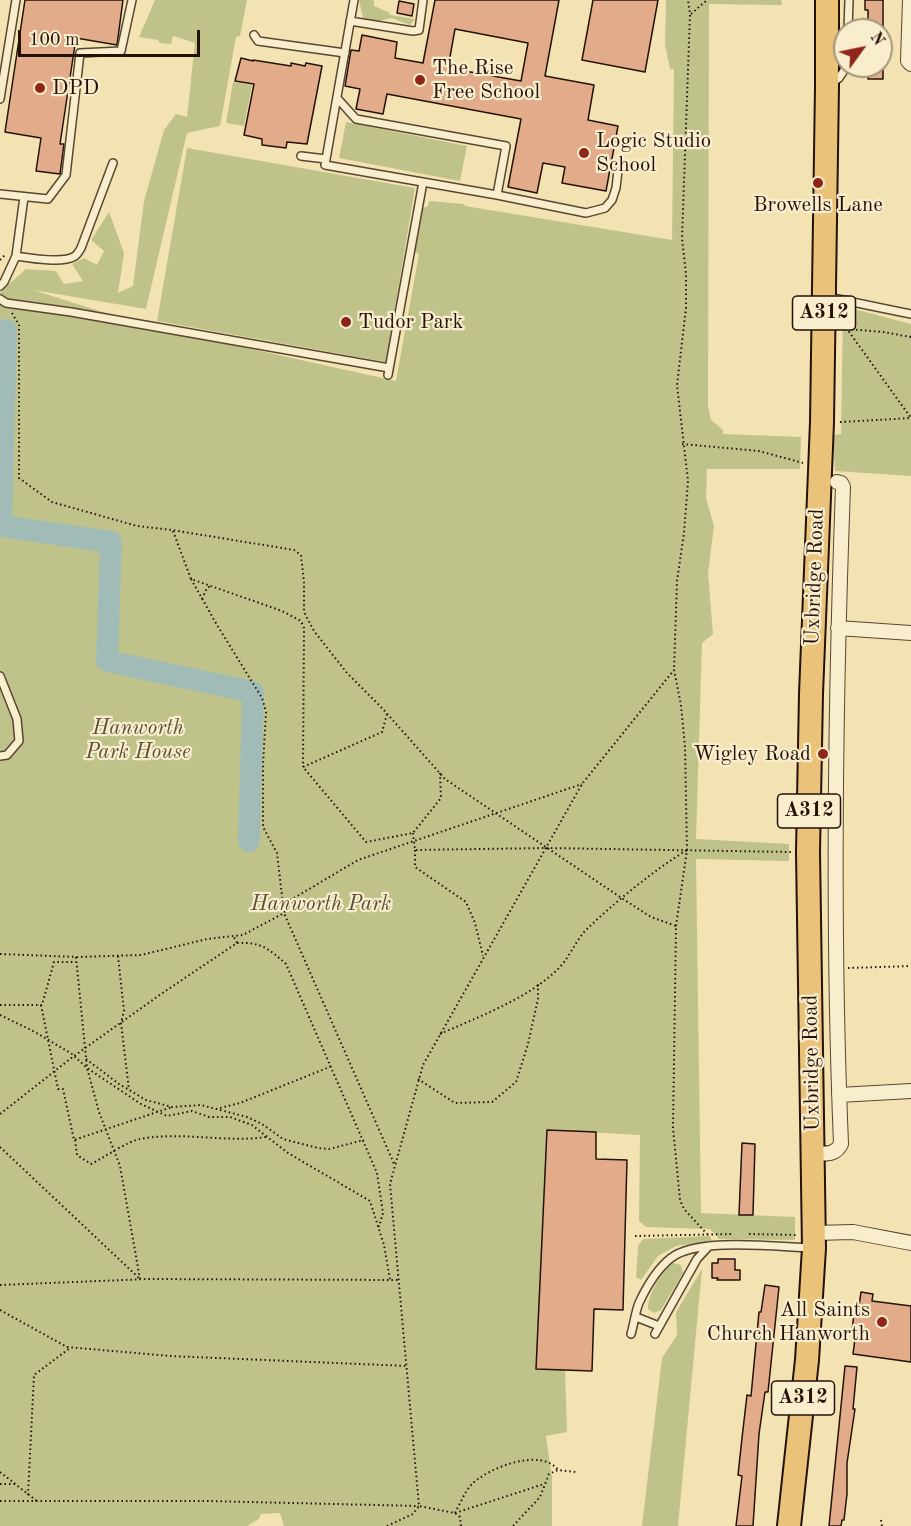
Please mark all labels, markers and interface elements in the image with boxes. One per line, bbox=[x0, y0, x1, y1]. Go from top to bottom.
scale bar bbox=[21, 18, 202, 56]
north arrow bbox=[833, 18, 893, 78]
text: N bbox=[866, 30, 886, 49]
text: 100 m bbox=[29, 31, 80, 49]
place label: The Rise Free School bbox=[432, 55, 540, 105]
marker: The Rise Free School bbox=[413, 73, 427, 87]
place label: DPD bbox=[52, 75, 99, 101]
marker: DPD bbox=[33, 81, 47, 95]
place label: Logic Studio School bbox=[596, 128, 711, 178]
marker: Logic Studio School bbox=[577, 146, 591, 160]
marker: Browells Lane bbox=[811, 176, 825, 190]
place label: Browells Lane bbox=[753, 192, 883, 218]
road number: A312 bbox=[792, 296, 856, 330]
place label: Tudor Park bbox=[358, 309, 463, 335]
marker: Tudor Park bbox=[339, 315, 353, 329]
street label: Uxbridge Road bbox=[800, 508, 830, 646]
park label: Hanworth Park House bbox=[85, 715, 191, 765]
place label: Wigley Road bbox=[693, 741, 811, 767]
marker: Wigley Road bbox=[816, 747, 830, 761]
road number: A312 bbox=[778, 794, 840, 828]
park label: Hanworth Park bbox=[251, 891, 391, 917]
street label: Uxbridge Road bbox=[798, 994, 826, 1132]
place label: All Saints Church Hanworth bbox=[707, 1297, 870, 1347]
marker: All Saints Church Hanworth bbox=[875, 1315, 889, 1329]
road number: A312 bbox=[772, 1381, 834, 1415]

